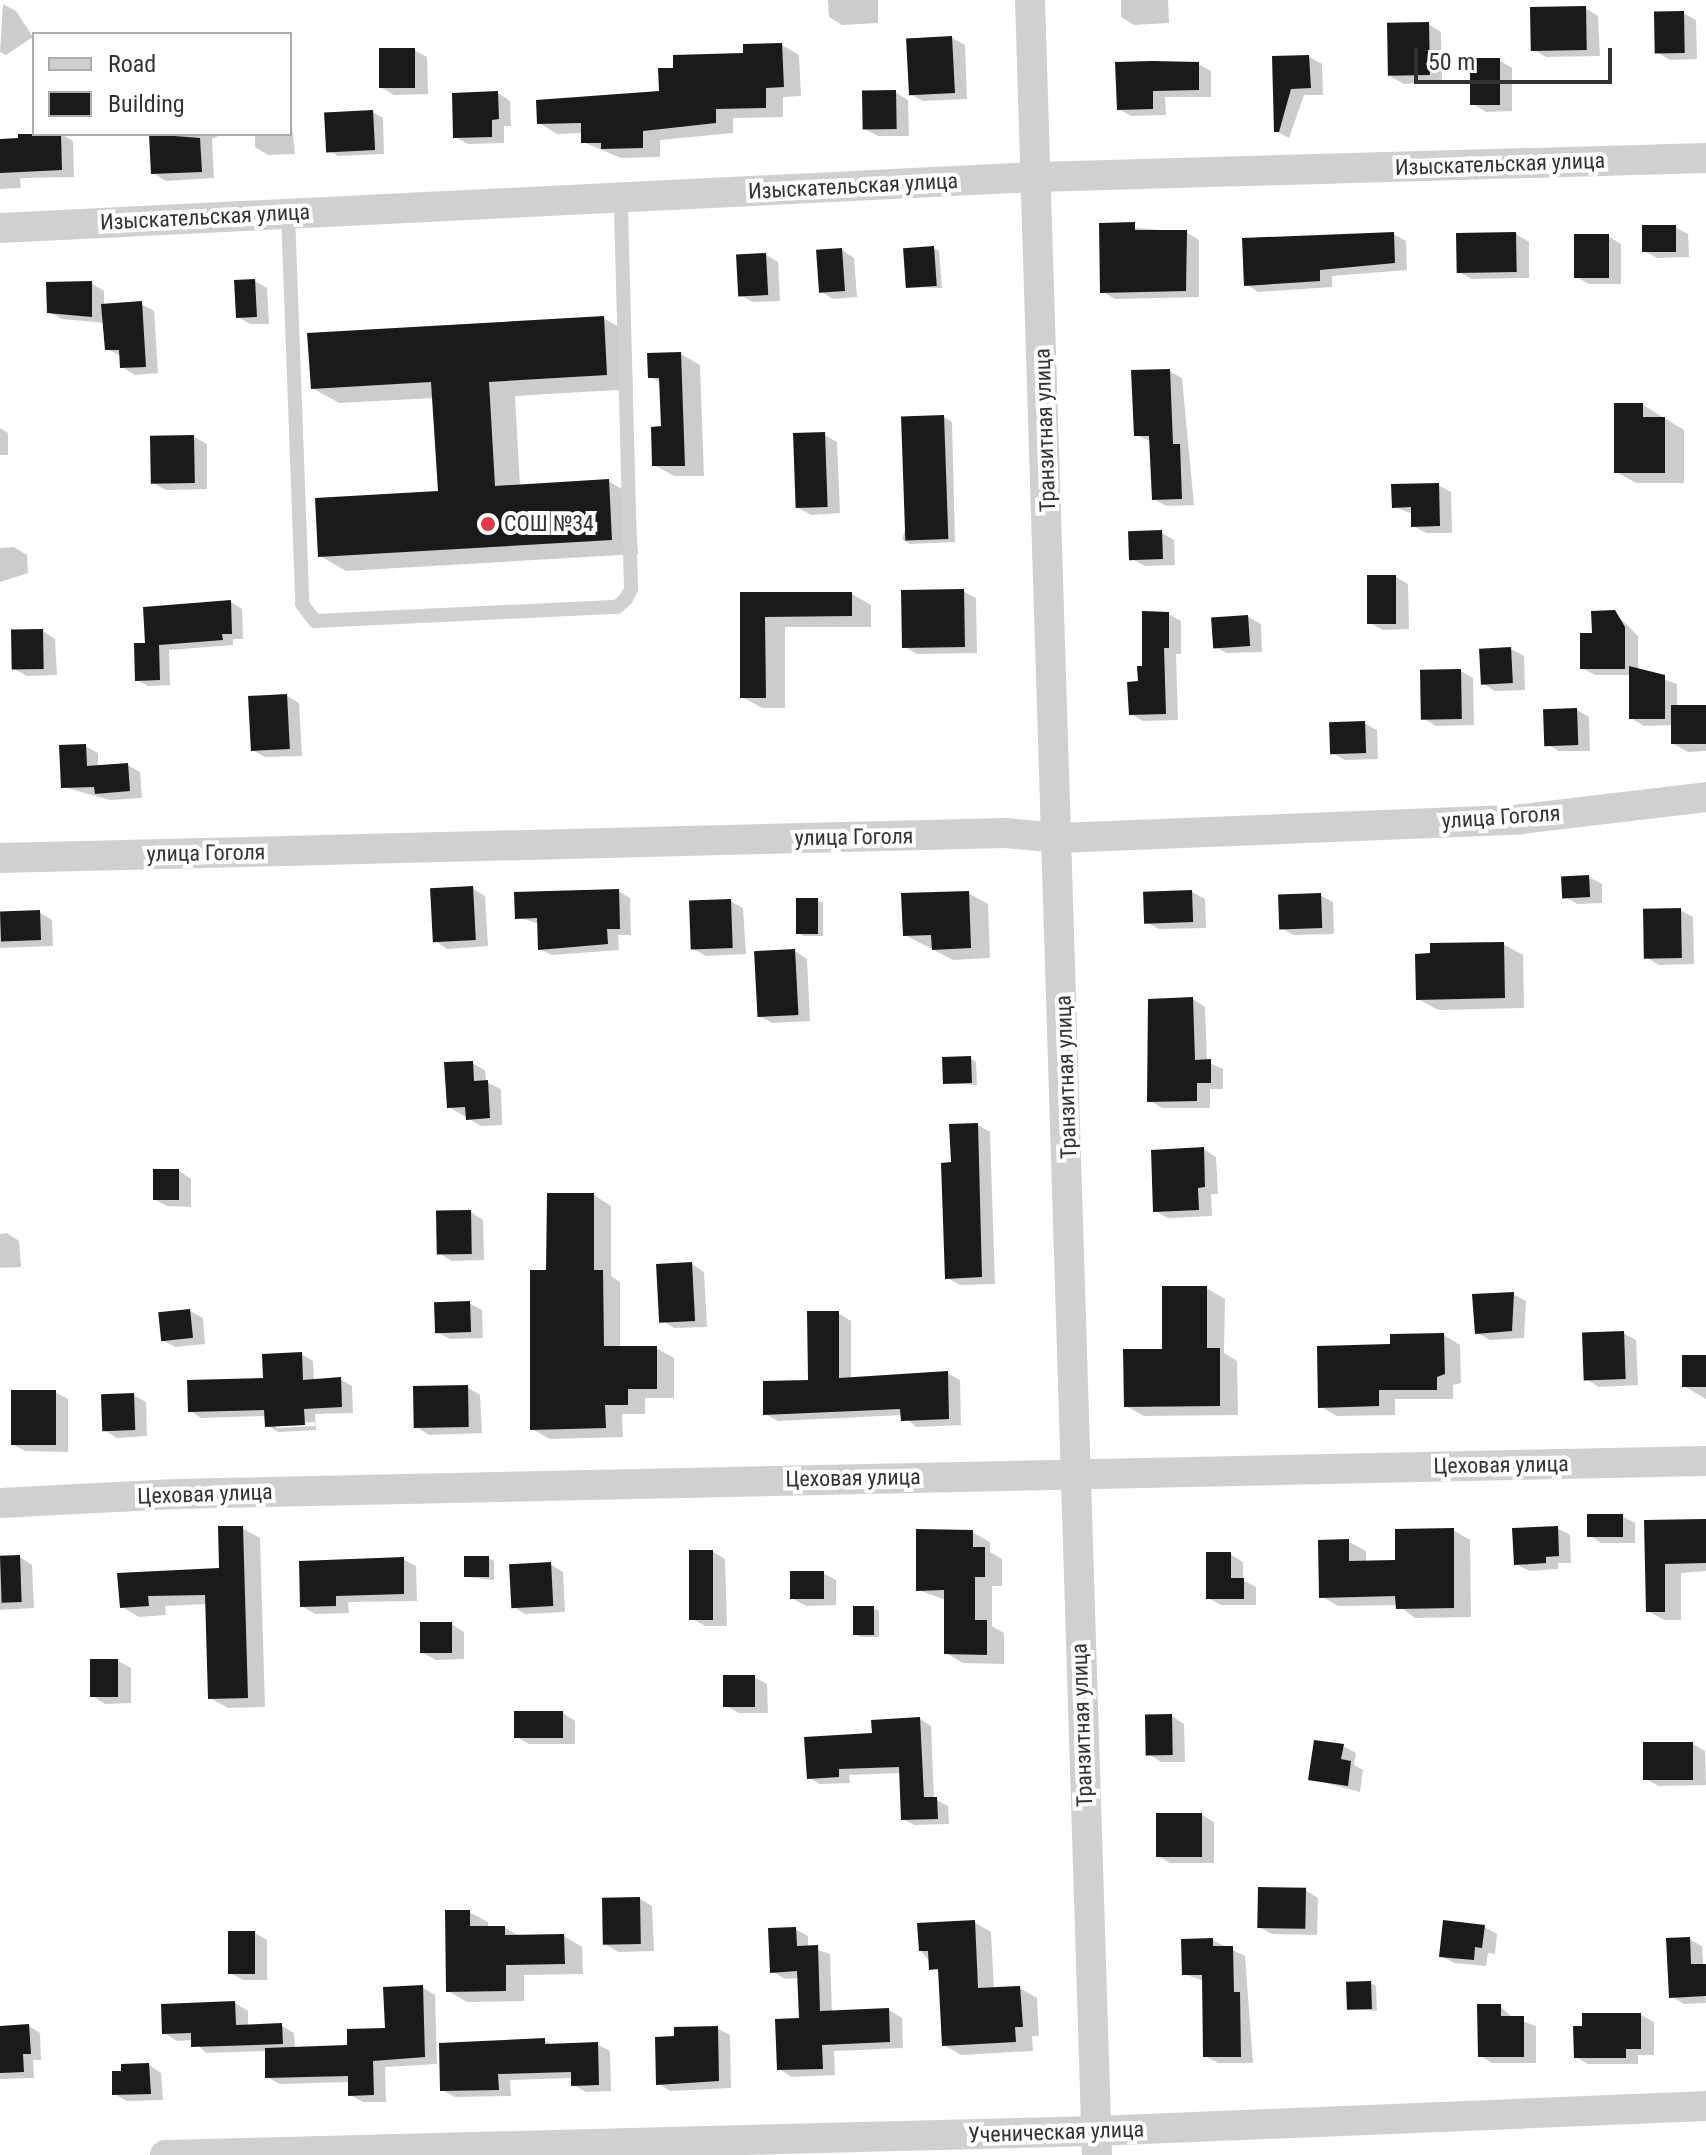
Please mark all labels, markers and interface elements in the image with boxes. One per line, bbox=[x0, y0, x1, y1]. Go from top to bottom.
legend bbox=[32, 32, 292, 136]
scale bar bbox=[1418, 32, 1616, 82]
text: 50 m bbox=[1428, 48, 1475, 76]
text: Road bbox=[108, 50, 156, 78]
text: Building bbox=[108, 90, 185, 118]
street label: Изыскательская улица bbox=[1394, 147, 1606, 181]
street label: Изыскательская улица bbox=[747, 167, 959, 205]
street label: Изыскательская улица bbox=[99, 198, 311, 236]
street label: Транзитная улица bbox=[1029, 348, 1061, 512]
place label: СОШ №34 bbox=[504, 511, 594, 537]
marker: СОШ №34 bbox=[479, 515, 497, 533]
street label: улица Гоголя bbox=[1441, 800, 1561, 834]
street label: улица Гоголя bbox=[794, 823, 914, 851]
street label: улица Гоголя bbox=[146, 839, 266, 867]
street label: Транзитная улица bbox=[1050, 995, 1082, 1159]
street label: Цеховая улица bbox=[1433, 1451, 1569, 1479]
street label: Цеховая улица bbox=[785, 1464, 921, 1492]
street label: Цеховая улица bbox=[137, 1478, 273, 1510]
street label: Транзитная улица bbox=[1066, 1643, 1098, 1807]
street label: Ученическая улица bbox=[968, 2116, 1144, 2148]

